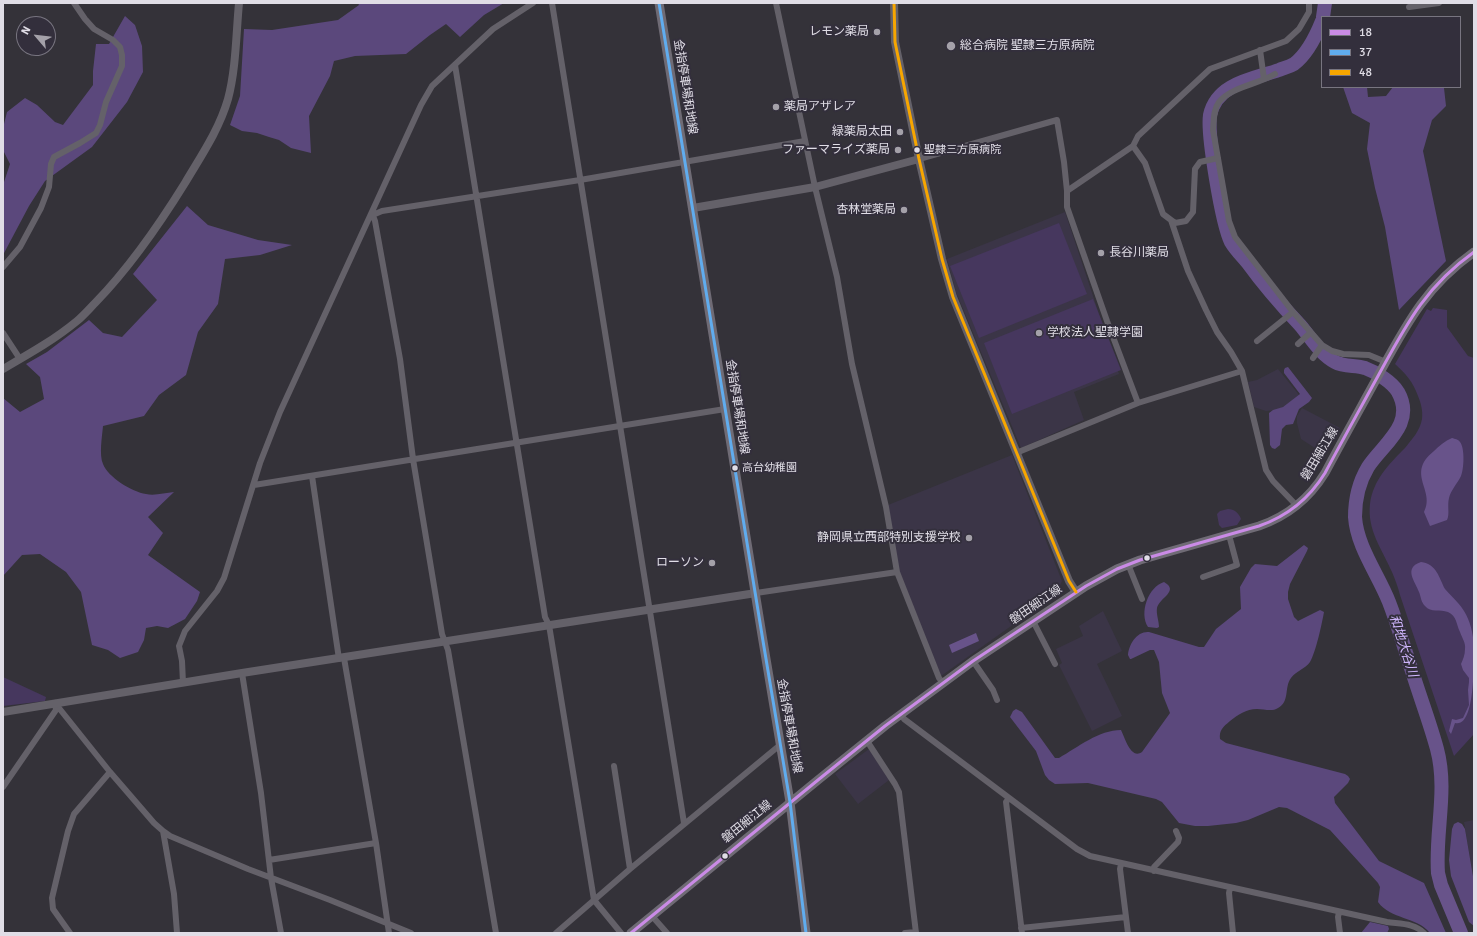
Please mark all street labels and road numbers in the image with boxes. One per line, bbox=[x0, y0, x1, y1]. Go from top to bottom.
street label: 金指停車場和地線 bbox=[670, 38, 700, 136]
street label: 金指停車場和地線 bbox=[722, 358, 752, 456]
street label: 磐田細江線 bbox=[1298, 425, 1342, 483]
street label: 磐田細江線 bbox=[1007, 582, 1065, 628]
street label: 金指停車場和地線 bbox=[774, 677, 804, 775]
street label: 磐田細江線 bbox=[719, 798, 775, 846]

